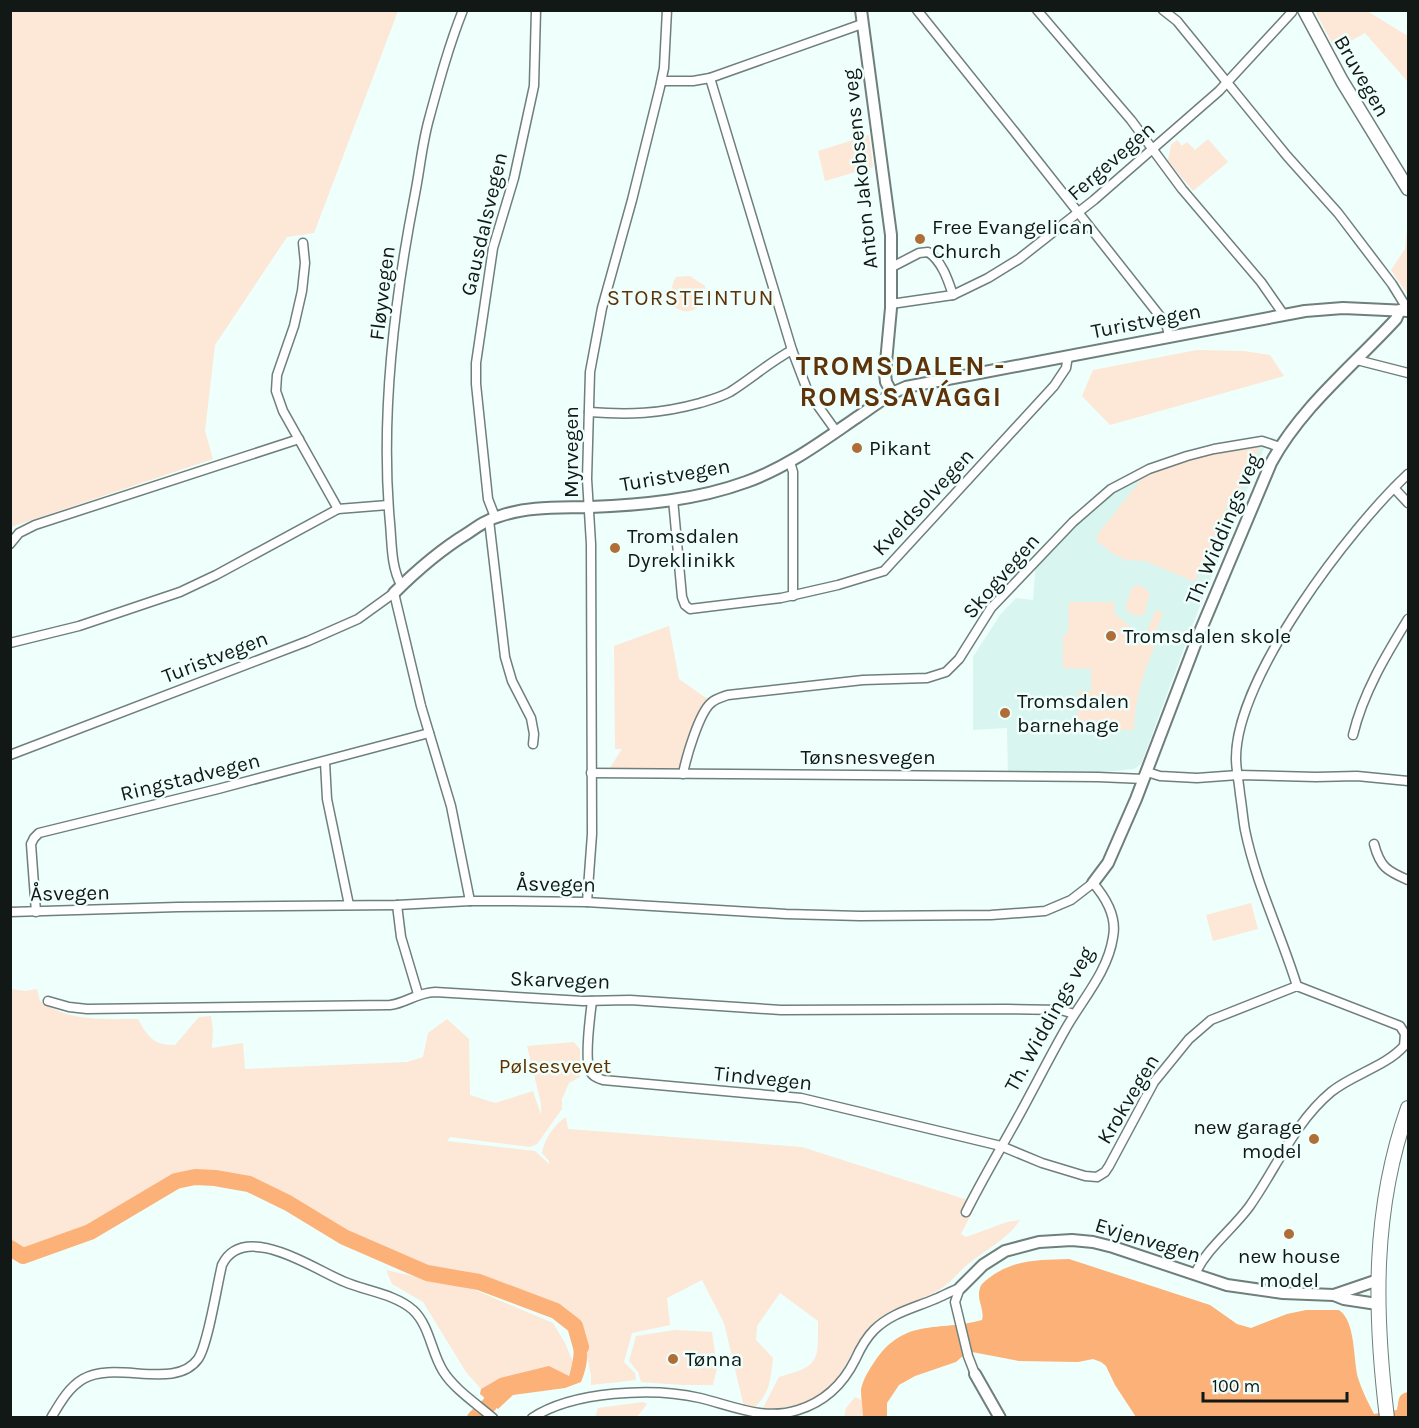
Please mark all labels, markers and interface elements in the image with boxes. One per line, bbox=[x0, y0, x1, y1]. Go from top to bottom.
street label: Bruvegen bbox=[1329, 31, 1395, 121]
street label: Anton Jakobsens veg bbox=[838, 68, 882, 270]
street label: Fergevegen bbox=[1062, 117, 1160, 205]
street label: Gausdalsvegen bbox=[456, 150, 512, 298]
place label: Free Evangelican Church bbox=[932, 215, 1094, 263]
marker: Free Evangelican Church bbox=[913, 232, 927, 246]
street label: Fløyvegen bbox=[364, 244, 400, 342]
district label: STORSTEINTUN bbox=[607, 285, 775, 311]
street label: Turistvegen bbox=[1089, 299, 1203, 343]
district label: TROMSDALEN - ROMSSAVÁGGI bbox=[796, 350, 1006, 413]
street label: Myrvegen bbox=[559, 406, 583, 498]
place label: Pikant bbox=[869, 436, 931, 460]
marker: Pikant bbox=[850, 441, 864, 455]
street label: Kveldsolvegen bbox=[867, 444, 979, 560]
street label: Th. Widdings veg bbox=[1180, 450, 1266, 608]
street label: Turistvegen bbox=[618, 454, 732, 496]
place label: Tromsdalen Dyreklinikk bbox=[627, 524, 739, 572]
street label: Skogvegen bbox=[958, 529, 1044, 623]
marker: Tromsdalen Dyreklinikk bbox=[608, 541, 622, 555]
place label: Tromsdalen skole bbox=[1123, 624, 1291, 648]
street label: Turistvegen bbox=[159, 626, 271, 688]
marker: Tromsdalen skole bbox=[1104, 629, 1118, 643]
place label: Tromsdalen barnehage bbox=[1017, 689, 1129, 737]
marker: Tromsdalen barnehage bbox=[998, 706, 1012, 720]
street label: Tønsnesvegen bbox=[800, 745, 936, 769]
street label: Ringstadvegen bbox=[118, 748, 262, 806]
street label: Åsvegen bbox=[516, 871, 596, 897]
street label: Åsvegen bbox=[30, 880, 110, 906]
street label: Th. Widdings veg bbox=[999, 942, 1099, 1096]
street label: Skarvegen bbox=[509, 966, 611, 994]
street label: Krokvegen bbox=[1092, 1050, 1164, 1148]
park label: Pølsesvevet bbox=[499, 1054, 611, 1078]
street label: Tindvegen bbox=[713, 1061, 813, 1095]
place label: new garage model bbox=[1193, 1115, 1302, 1163]
marker: new garage model bbox=[1307, 1132, 1321, 1146]
street label: Evjenvegen bbox=[1092, 1213, 1204, 1267]
marker: new house model bbox=[1282, 1227, 1296, 1241]
place label: new house model bbox=[1238, 1244, 1340, 1292]
place label: Tønna bbox=[685, 1347, 742, 1371]
marker: Tønna bbox=[666, 1352, 680, 1366]
scale bar bbox=[1203, 1365, 1347, 1403]
text: 100 m bbox=[1212, 1375, 1260, 1397]

